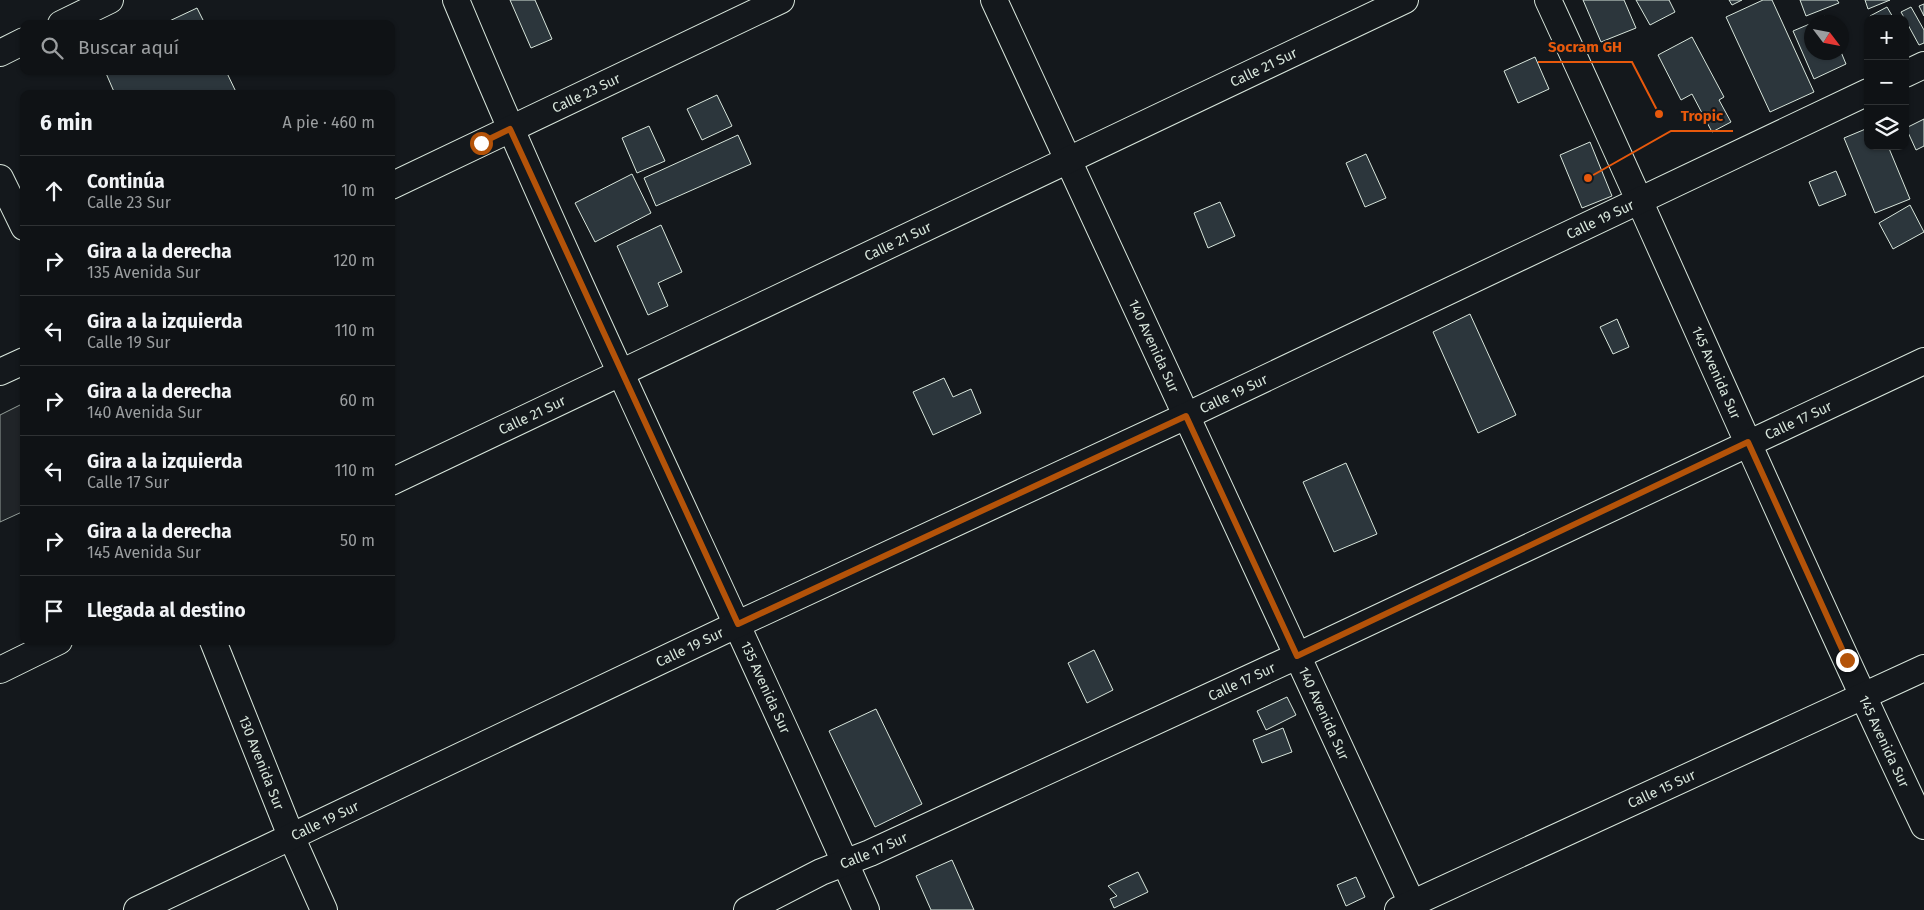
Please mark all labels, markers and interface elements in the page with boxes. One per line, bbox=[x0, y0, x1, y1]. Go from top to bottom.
north arrow bbox=[1804, 15, 1849, 60]
map controls bbox=[1864, 15, 1909, 150]
button: + bbox=[1864, 15, 1909, 60]
search box bbox=[20, 20, 395, 75]
callout: Socram GH bbox=[1538, 32, 1632, 62]
icon: search bbox=[38, 34, 66, 62]
text: Buscar aquí bbox=[78, 36, 179, 59]
text: Socram GH bbox=[1548, 38, 1622, 56]
street label: Calle 21 Sur bbox=[1227, 44, 1300, 90]
button: − bbox=[1864, 60, 1909, 105]
street label: Calle 23 Sur bbox=[549, 69, 623, 117]
callout: Tropic bbox=[1671, 101, 1733, 131]
button: layers bbox=[1864, 105, 1909, 150]
text: Tropic bbox=[1681, 107, 1724, 125]
text: 6 min bbox=[40, 110, 93, 136]
text: A pie · 460 m bbox=[283, 113, 375, 132]
route start bbox=[470, 132, 493, 155]
text: Continúa bbox=[87, 170, 165, 193]
icon: ahead bbox=[40, 177, 68, 205]
text: 10 m bbox=[341, 181, 375, 200]
text: Calle 23 Sur bbox=[87, 193, 171, 212]
street label: Calle 19 Sur bbox=[1563, 196, 1637, 243]
street label: Calle 21 Sur bbox=[861, 218, 934, 264]
text: Gira a la derecha bbox=[87, 240, 232, 263]
icon: right bbox=[40, 247, 68, 275]
text: 120 m bbox=[333, 251, 375, 270]
text: 135 Avenida Sur bbox=[87, 263, 200, 282]
street label: 140 Avenida Sur bbox=[1125, 297, 1183, 396]
text: Gira a la izquierda bbox=[87, 310, 243, 333]
icon: left bbox=[40, 317, 68, 345]
text: 110 m bbox=[334, 321, 375, 340]
street label: 145 Avenida Sur bbox=[1688, 324, 1745, 422]
text: Calle 19 Sur bbox=[87, 333, 170, 352]
street label: Calle 19 Sur bbox=[1197, 370, 1271, 417]
text: Gira a la derecha bbox=[87, 380, 232, 403]
icon: right bbox=[40, 387, 68, 415]
text: 60 m bbox=[340, 391, 375, 410]
street label: Calle 21 Sur bbox=[496, 392, 569, 438]
street label: Calle 17 Sur bbox=[1762, 397, 1835, 443]
text: 140 Avenida Sur bbox=[87, 403, 202, 422]
text: Gira a la izquierda bbox=[87, 450, 243, 473]
icon: left bbox=[40, 457, 68, 485]
text: 110 m bbox=[334, 461, 375, 480]
text: Calle 17 Sur bbox=[87, 473, 169, 492]
text: Gira a la derecha bbox=[87, 520, 232, 543]
icon: right bbox=[40, 527, 68, 555]
text: 50 m bbox=[340, 531, 375, 550]
text: 145 Avenida Sur bbox=[87, 543, 201, 562]
icon: arrive bbox=[40, 597, 68, 625]
text: Llegada al destino bbox=[87, 599, 246, 622]
street label: Calle 19 Sur bbox=[653, 623, 727, 670]
street label: 135 Avenida Sur bbox=[737, 639, 794, 737]
route end bbox=[1836, 649, 1859, 672]
street label: Calle 17 Sur bbox=[1205, 659, 1278, 704]
street label: 140 Avenida Sur bbox=[1295, 664, 1353, 763]
street label: 145 Avenida Sur bbox=[1855, 693, 1913, 791]
street label: 130 Avenida Sur bbox=[235, 713, 288, 813]
street label: Calle 15 Sur bbox=[1625, 766, 1699, 812]
street label: Calle 19 Sur bbox=[288, 797, 362, 844]
street label: Calle 17 Sur bbox=[837, 828, 911, 872]

